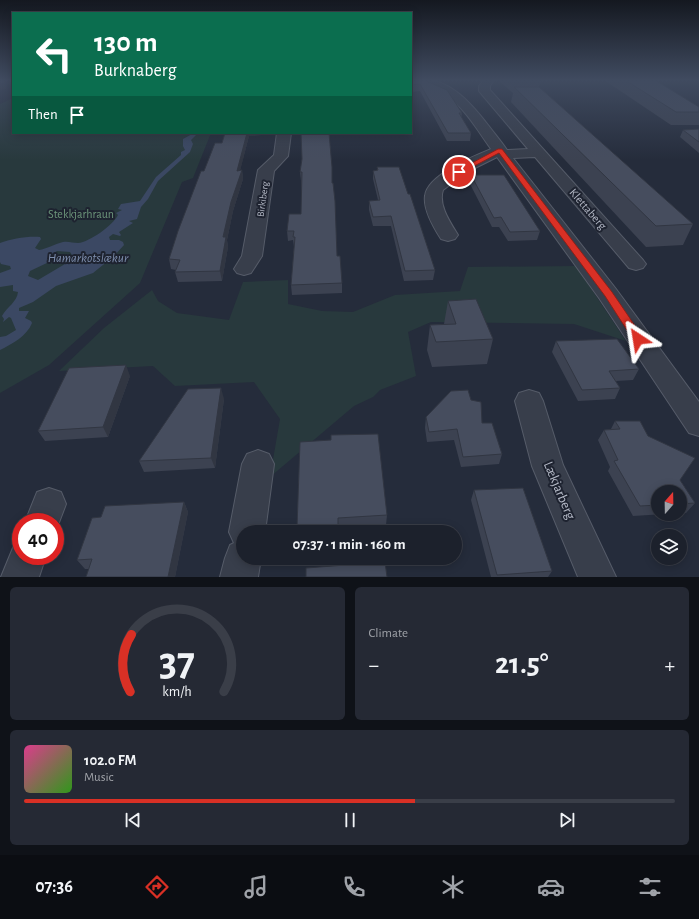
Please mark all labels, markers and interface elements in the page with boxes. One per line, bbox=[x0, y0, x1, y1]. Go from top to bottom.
icon: left bbox=[28, 28, 80, 80]
text: 130 m bbox=[94, 29, 158, 57]
text: Burknaberg bbox=[94, 62, 176, 80]
icon: arrive bbox=[66, 104, 88, 126]
text: Then bbox=[28, 107, 58, 122]
pin bbox=[442, 155, 476, 189]
icon: arrive bbox=[448, 161, 470, 183]
street label: Birkiberg bbox=[256, 181, 270, 218]
street label: Klettaberg bbox=[567, 186, 609, 232]
park label: Stekkjarhraun bbox=[48, 208, 114, 221]
water label: Hamarkotslækur bbox=[48, 252, 129, 265]
position arrow bbox=[617, 318, 659, 360]
street label: Lækjarberg bbox=[541, 459, 578, 521]
north arrow bbox=[651, 485, 687, 521]
map controls bbox=[651, 485, 687, 565]
speed limit sign: 40 bbox=[12, 513, 64, 565]
button: layers bbox=[651, 529, 687, 565]
text: 07:37 · 1 min · 160 m bbox=[292, 537, 406, 552]
text: Climate bbox=[369, 627, 408, 640]
text: 37 bbox=[159, 641, 195, 682]
text: 21.5° bbox=[495, 649, 549, 679]
text: − bbox=[369, 654, 379, 676]
text: + bbox=[664, 654, 675, 676]
text: km/h bbox=[163, 684, 192, 698]
text: 102.0 FM bbox=[84, 753, 136, 768]
text: Music bbox=[84, 771, 114, 784]
icon: previous bbox=[122, 809, 144, 831]
icon: pause bbox=[339, 809, 361, 831]
icon: next bbox=[556, 809, 578, 831]
icon: directions bbox=[143, 873, 171, 901]
icon: music bbox=[242, 873, 270, 901]
icon: phone bbox=[340, 873, 368, 901]
icon: climate bbox=[439, 873, 467, 901]
icon: car bbox=[537, 873, 565, 901]
icon: filters bbox=[636, 873, 664, 901]
text: 07:36 bbox=[35, 878, 73, 896]

